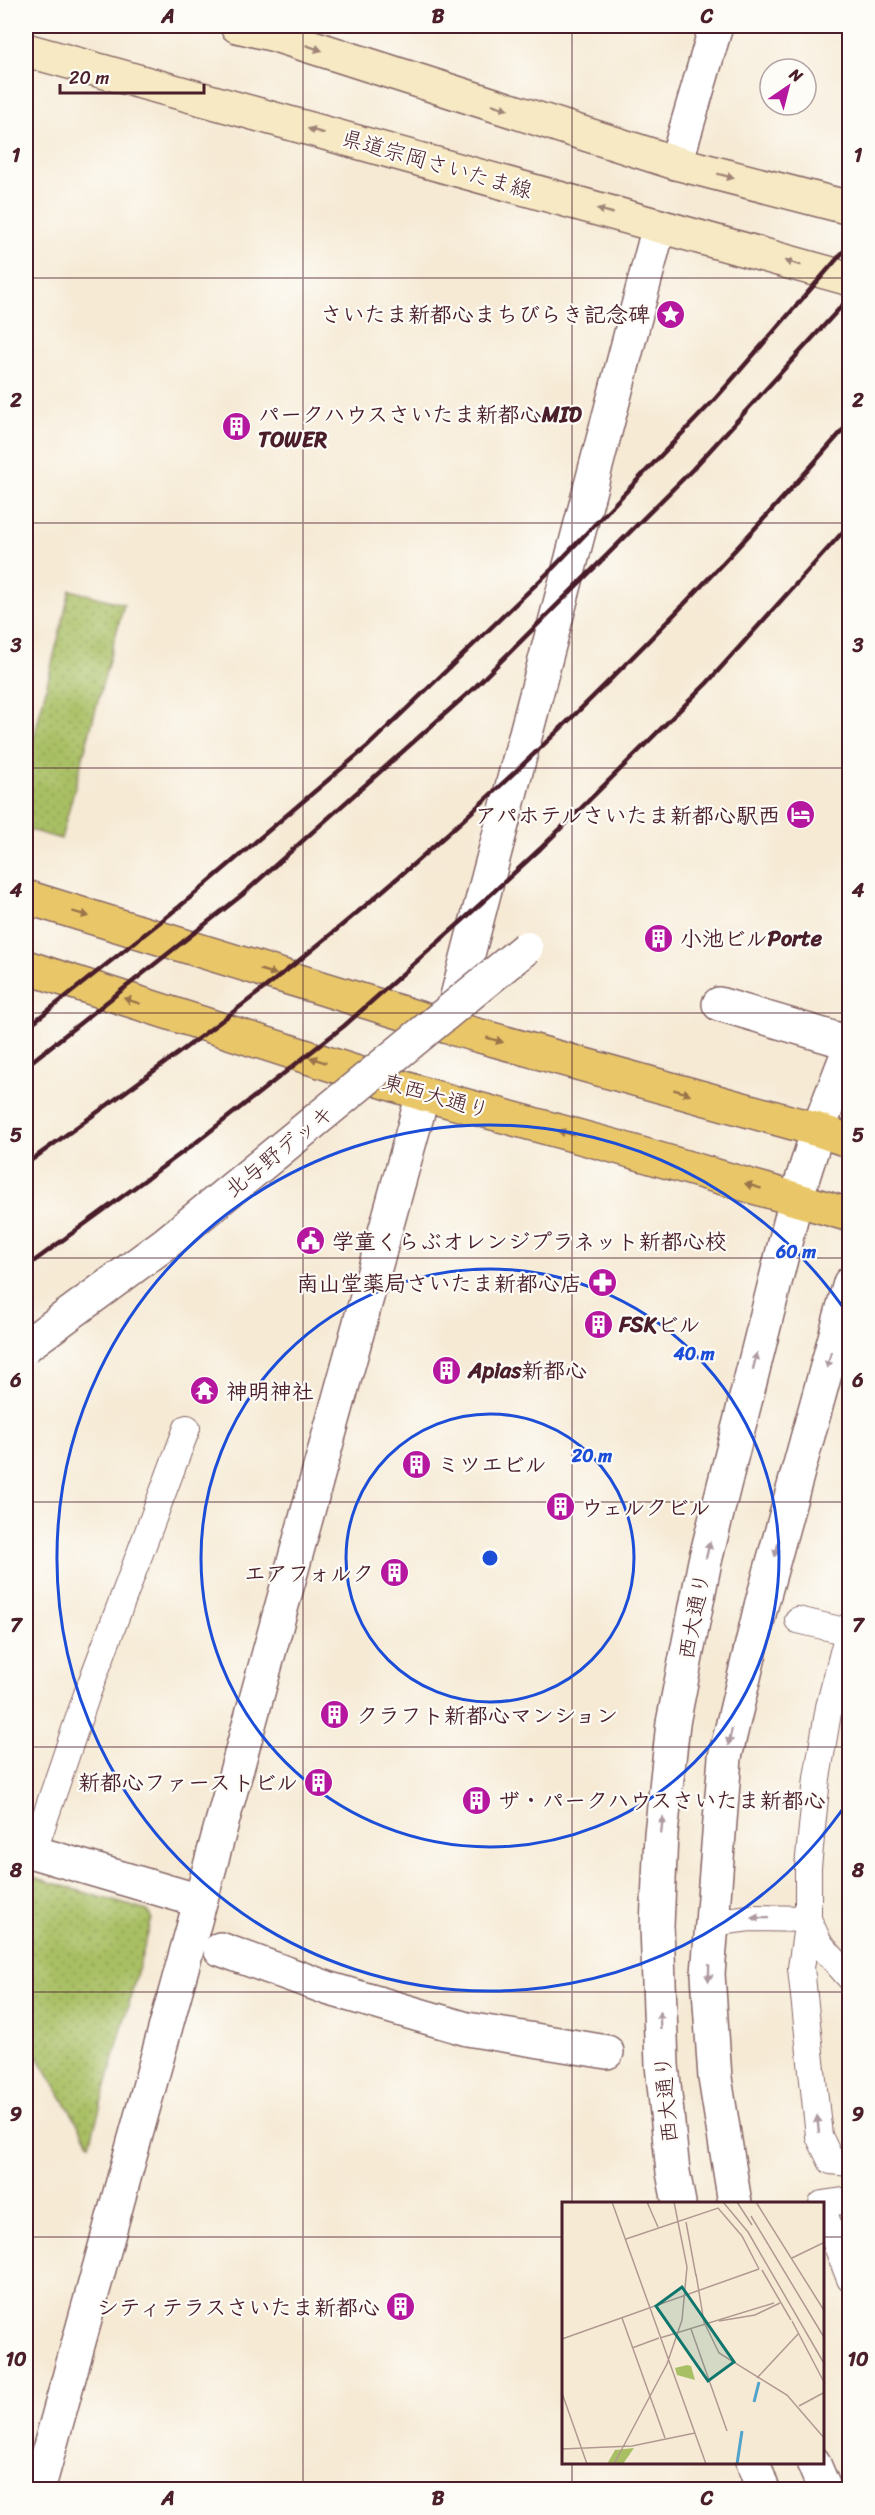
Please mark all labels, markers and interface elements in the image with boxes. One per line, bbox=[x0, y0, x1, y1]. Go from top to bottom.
text: A bbox=[160, 0, 175, 34]
text: B bbox=[432, 0, 445, 34]
text: C bbox=[700, 0, 714, 34]
one-way arrow bbox=[305, 43, 323, 53]
scale bar bbox=[60, 57, 204, 95]
north arrow bbox=[758, 57, 818, 117]
text: N bbox=[783, 59, 810, 91]
text: 20 m bbox=[69, 62, 109, 94]
one-way arrow bbox=[491, 102, 509, 112]
street label: 県道宗岡さいたま線 bbox=[337, 118, 537, 210]
one-way arrow bbox=[307, 126, 325, 135]
text: 1 bbox=[12, 138, 21, 173]
text: 1 bbox=[854, 138, 863, 173]
one-way arrow bbox=[717, 172, 735, 181]
one-way arrow bbox=[596, 206, 614, 215]
one-way arrow bbox=[784, 258, 802, 267]
place label: さいたま新都心まちびらき記念碑 bbox=[320, 295, 650, 334]
place icon: さいたま新都心まちびらき記念碑 bbox=[655, 298, 687, 330]
text: 2 bbox=[9, 383, 22, 418]
text: 2 bbox=[851, 383, 864, 418]
place label: パークハウスさいたま新都心MID TOWER bbox=[258, 395, 582, 459]
building icon: パークハウスさいたま新都心MID TOWER bbox=[221, 411, 253, 443]
text: 3 bbox=[10, 628, 22, 663]
text: 3 bbox=[852, 628, 864, 663]
place label: アパホテルさいたま新都心駅西 bbox=[475, 796, 780, 835]
hotel icon: アパホテルさいたま新都心駅西 bbox=[785, 799, 817, 831]
text: 4 bbox=[9, 873, 23, 908]
text: 4 bbox=[851, 873, 865, 908]
one-way arrow bbox=[72, 910, 90, 919]
place label: 小池ビルPorte bbox=[680, 919, 823, 958]
building icon: 小池ビルPorte bbox=[643, 922, 675, 954]
one-way arrow bbox=[259, 967, 277, 977]
one-way arrow bbox=[123, 996, 141, 1005]
one-way arrow bbox=[486, 1036, 504, 1045]
one-way arrow bbox=[309, 1055, 327, 1064]
street label: 東西大通り bbox=[378, 1062, 494, 1130]
one-way arrow bbox=[673, 1088, 692, 1098]
street label: 北与野デッキ bbox=[215, 1094, 343, 1208]
text: 5 bbox=[10, 1118, 22, 1153]
text: 5 bbox=[852, 1118, 864, 1153]
one-way arrow bbox=[557, 1127, 575, 1137]
one-way arrow bbox=[744, 1181, 762, 1190]
place label: 学童くらぶオレンジプラネット新都心校 bbox=[332, 1222, 727, 1261]
public building icon: 学童くらぶオレンジプラネット新都心校 bbox=[295, 1225, 327, 1257]
text: 60 m bbox=[775, 1236, 816, 1268]
place label: 南山堂薬局さいたま新都心店 bbox=[296, 1264, 582, 1303]
pharmacy icon: 南山堂薬局さいたま新都心店 bbox=[587, 1267, 619, 1299]
place label: FSKビル bbox=[618, 1305, 701, 1344]
building icon: FSKビル bbox=[582, 1308, 614, 1340]
text: 40 m bbox=[672, 1338, 715, 1370]
place label: Apias新都心 bbox=[467, 1351, 587, 1390]
one-way arrow bbox=[823, 1351, 833, 1369]
one-way arrow bbox=[751, 1352, 761, 1370]
building icon: Apias新都心 bbox=[431, 1354, 463, 1386]
text: 6 bbox=[9, 1363, 22, 1398]
text: 6 bbox=[851, 1363, 864, 1398]
place label: 神明神社 bbox=[226, 1372, 314, 1411]
temple icon: 神明神社 bbox=[189, 1375, 221, 1407]
text: 20 m bbox=[571, 1440, 612, 1472]
place label: ミツエビル bbox=[437, 1445, 547, 1484]
building icon: ミツエビル bbox=[400, 1448, 432, 1480]
place label: ウェルクビル bbox=[581, 1488, 711, 1527]
building icon: ウェルクビル bbox=[544, 1491, 576, 1523]
one-way arrow bbox=[772, 1539, 781, 1557]
one-way arrow bbox=[704, 1541, 714, 1559]
centre of rings bbox=[480, 1548, 500, 1568]
place label: エアフォルク bbox=[244, 1554, 374, 1593]
building icon: エアフォルク bbox=[379, 1557, 411, 1589]
street label: 西大通り bbox=[666, 1569, 722, 1663]
text: 7 bbox=[10, 1608, 23, 1643]
text: 7 bbox=[852, 1608, 865, 1643]
place label: クラフト新都心マンション bbox=[356, 1696, 618, 1735]
building icon: クラフト新都心マンション bbox=[319, 1699, 351, 1731]
one-way arrow bbox=[725, 1728, 735, 1746]
place label: 新都心ファーストビル bbox=[78, 1763, 298, 1802]
building icon: 新都心ファーストビル bbox=[303, 1766, 335, 1798]
place label: ザ・パークハウスさいたま新都心 bbox=[498, 1781, 826, 1820]
building icon: ザ・パークハウスさいたま新都心 bbox=[461, 1784, 493, 1816]
one-way arrow bbox=[657, 1815, 667, 1834]
text: 8 bbox=[9, 1853, 23, 1888]
text: 8 bbox=[851, 1853, 865, 1888]
one-way arrow bbox=[750, 1913, 769, 1923]
one-way arrow bbox=[704, 1963, 714, 1982]
one-way arrow bbox=[655, 2010, 664, 2029]
street label: 西大通り bbox=[643, 2053, 689, 2145]
text: 9 bbox=[10, 2097, 22, 2132]
text: 9 bbox=[852, 2097, 864, 2132]
one-way arrow bbox=[813, 2114, 823, 2133]
inset map bbox=[562, 2202, 824, 2464]
place label: シティテラスさいたま新都心 bbox=[97, 2288, 380, 2327]
building icon: シティテラスさいたま新都心 bbox=[385, 2291, 417, 2323]
text: 10 bbox=[5, 2342, 27, 2377]
text: 10 bbox=[847, 2342, 869, 2377]
text: A bbox=[160, 2481, 175, 2515]
text: B bbox=[432, 2481, 445, 2515]
text: C bbox=[700, 2481, 714, 2515]

